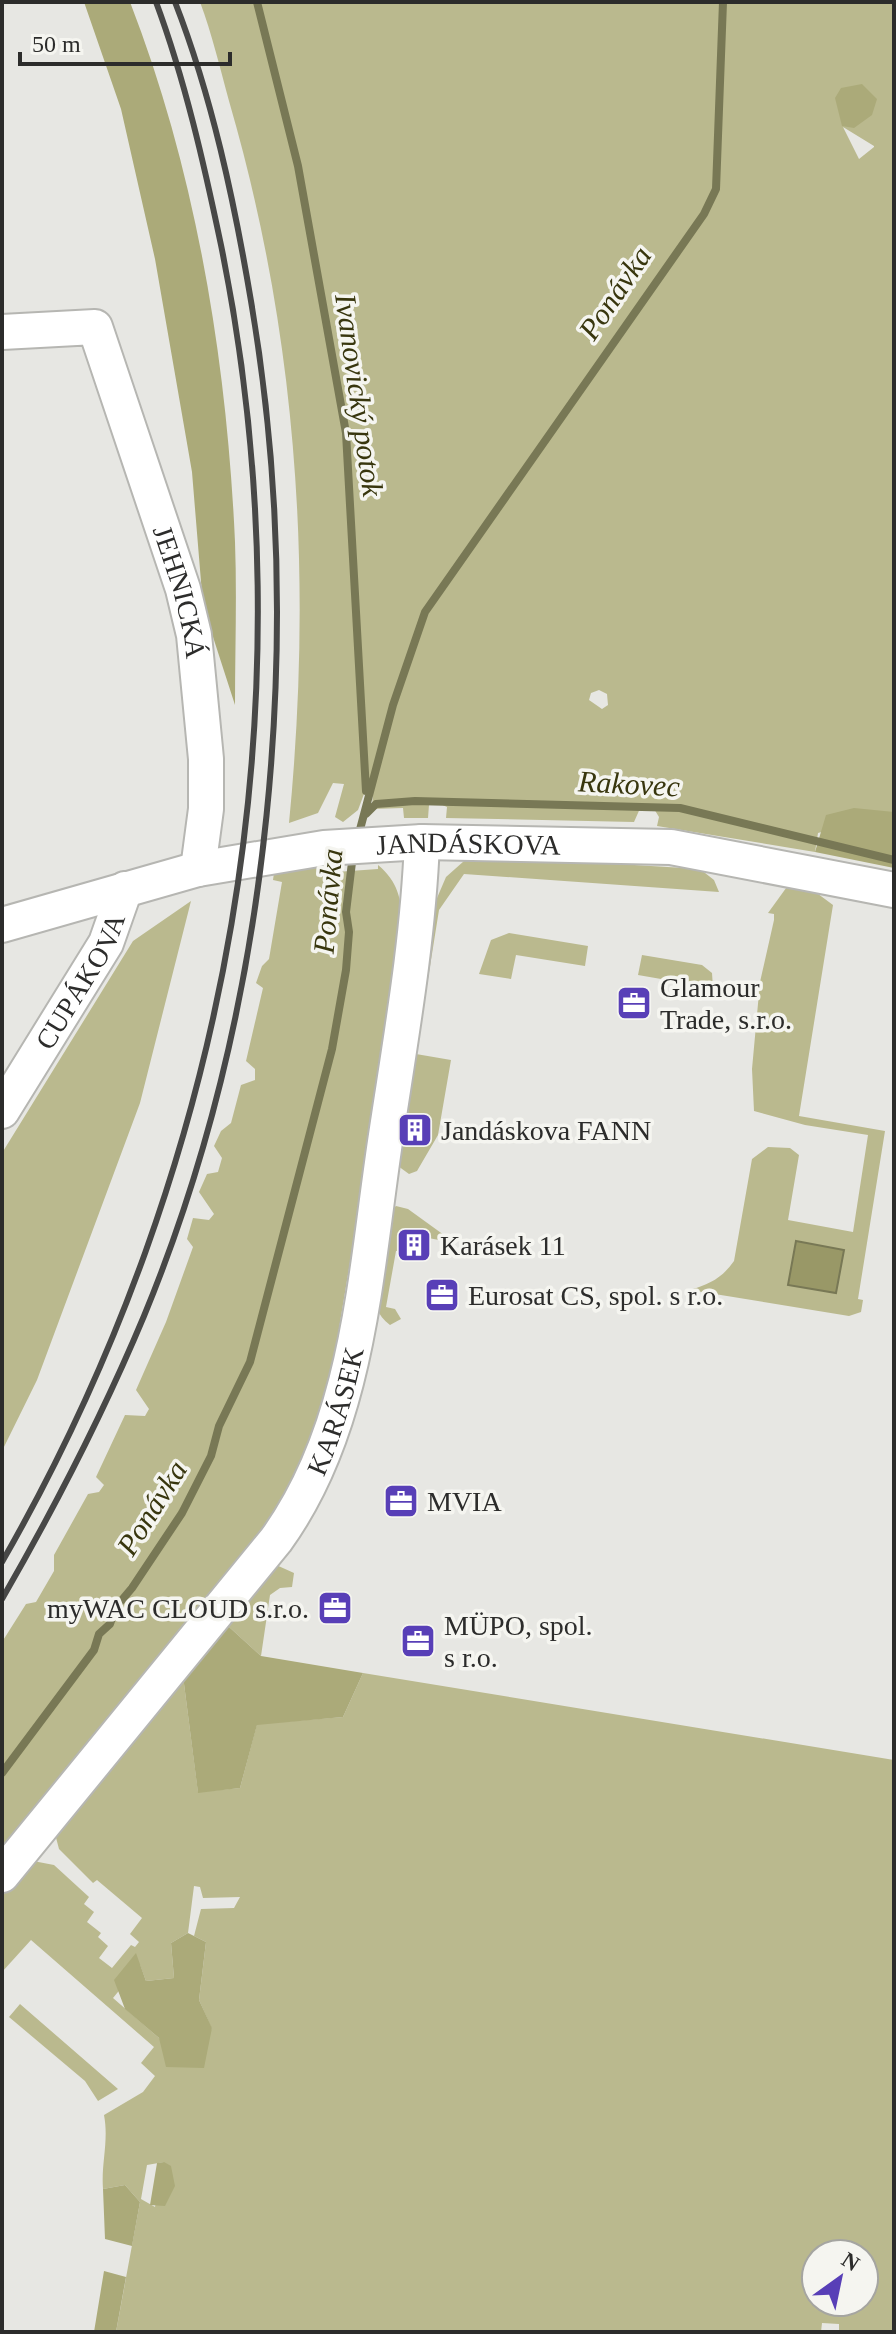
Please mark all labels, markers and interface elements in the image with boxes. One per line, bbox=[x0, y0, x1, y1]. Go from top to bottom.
scale bar bbox=[20, 16, 230, 66]
text: 50 m bbox=[32, 31, 81, 57]
water label: Ponávka bbox=[571, 240, 658, 346]
water label: Ivanovický potok bbox=[329, 291, 390, 499]
street label: JEHNICKÁ bbox=[147, 522, 211, 661]
water label: Rakovec bbox=[576, 764, 681, 803]
street label: JANDÁSKOVA bbox=[375, 827, 562, 861]
water label: Ponávka bbox=[306, 847, 349, 956]
street label: CUPÁKOVA bbox=[29, 909, 131, 1055]
place label: Glamour Trade, s.r.o. bbox=[660, 972, 792, 1035]
office icon: Glamour Trade, s.r.o. bbox=[615, 984, 653, 1022]
building icon: Jandáskova FANN bbox=[396, 1111, 434, 1149]
place label: Jandáskova FANN bbox=[441, 1115, 651, 1146]
building icon: Karásek 11 bbox=[395, 1226, 433, 1264]
place label: Karásek 11 bbox=[440, 1230, 566, 1261]
office icon: Eurosat CS, spol. s r.o. bbox=[423, 1276, 461, 1314]
place label: Eurosat CS, spol. s r.o. bbox=[468, 1280, 723, 1311]
street label: KARÁSEK bbox=[301, 1344, 370, 1480]
water label: Ponávka bbox=[109, 1454, 193, 1562]
office icon: MVIA bbox=[382, 1482, 420, 1520]
place label: MVIA bbox=[427, 1486, 502, 1517]
office icon: myWAC CLOUD s.r.o. bbox=[316, 1589, 354, 1627]
place label: myWAC CLOUD s.r.o. bbox=[47, 1593, 309, 1624]
place label: MÜPO, spol. s r.o. bbox=[444, 1610, 593, 1673]
office icon: MÜPO, spol. s r.o. bbox=[399, 1622, 437, 1660]
north arrow bbox=[800, 2238, 880, 2318]
text: N bbox=[837, 2247, 864, 2277]

